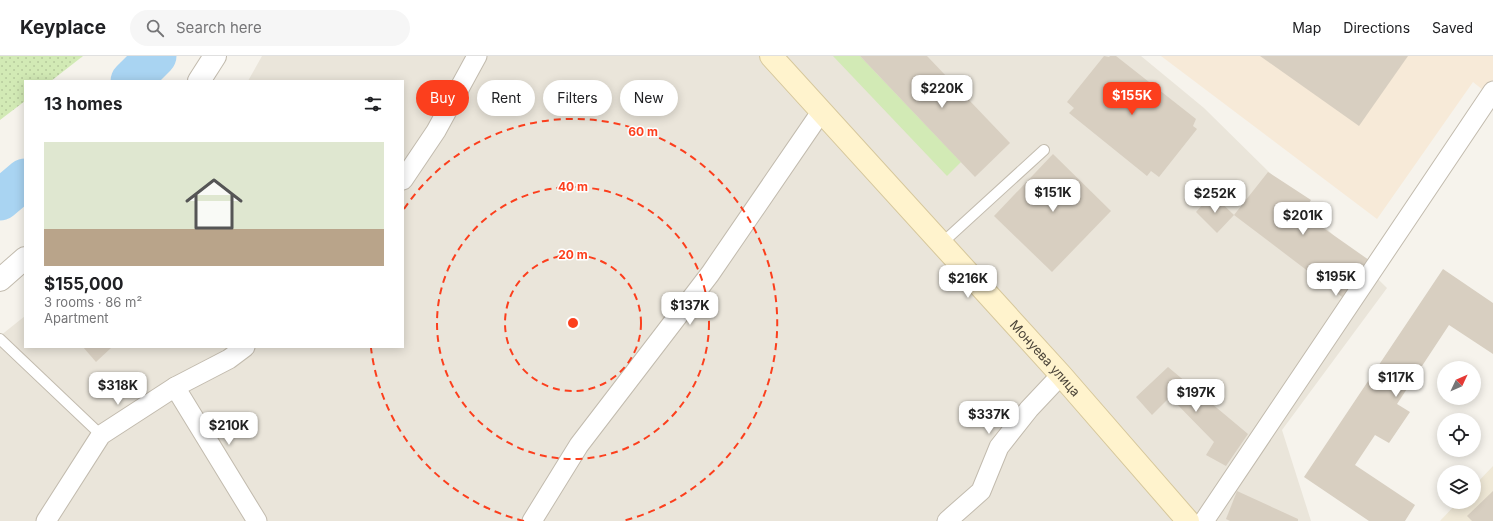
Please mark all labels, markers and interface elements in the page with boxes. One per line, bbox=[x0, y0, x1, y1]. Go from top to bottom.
search box bbox=[130, 10, 410, 46]
text: Keyplace bbox=[20, 16, 106, 39]
icon: search bbox=[144, 17, 166, 39]
text: Search here bbox=[176, 18, 262, 37]
text: Map bbox=[1292, 19, 1321, 36]
text: Directions bbox=[1343, 19, 1410, 36]
text: Saved bbox=[1432, 19, 1473, 36]
pin: $220K bbox=[914, 75, 970, 109]
chip: Buy bbox=[416, 80, 469, 116]
chip: Rent bbox=[477, 80, 535, 116]
chip: Filters bbox=[543, 80, 612, 116]
chip: New bbox=[620, 80, 678, 116]
text: $220K bbox=[920, 80, 964, 96]
pin: $155K bbox=[1104, 82, 1160, 116]
text: $155K bbox=[1112, 87, 1152, 103]
icon: filters bbox=[362, 93, 384, 115]
text: 13 homes bbox=[44, 94, 123, 114]
text: 60 m bbox=[628, 124, 658, 139]
icon: home bbox=[178, 168, 250, 240]
text: 40 m bbox=[558, 179, 588, 194]
pin: $151K bbox=[1025, 179, 1081, 213]
pin: $252K bbox=[1187, 180, 1243, 214]
text: $151K bbox=[1034, 184, 1072, 200]
text: $252K bbox=[1194, 185, 1236, 201]
pin: $201K bbox=[1275, 202, 1331, 236]
text: $201K bbox=[1283, 207, 1323, 223]
text: 20 m bbox=[558, 247, 588, 262]
pin: $195K bbox=[1308, 263, 1364, 297]
pin: $216K bbox=[940, 265, 996, 299]
text: $195K bbox=[1316, 268, 1356, 284]
text: $216K bbox=[948, 270, 988, 286]
text: $155,000 bbox=[44, 274, 123, 294]
pin: $137K bbox=[662, 292, 718, 326]
text: 3 rooms · 86 m² bbox=[44, 294, 142, 310]
text: $137K bbox=[670, 297, 710, 313]
text: Apartment bbox=[44, 310, 109, 326]
centre of rings bbox=[566, 316, 580, 330]
street label: Монуева улица bbox=[1007, 317, 1084, 399]
north arrow bbox=[1437, 361, 1481, 405]
map controls bbox=[1437, 361, 1481, 509]
pin: $117K bbox=[1368, 364, 1424, 398]
text: $117K bbox=[1378, 369, 1414, 385]
pin: $318K bbox=[90, 372, 146, 406]
text: $318K bbox=[98, 377, 138, 393]
pin: $197K bbox=[1168, 379, 1224, 413]
text: $197K bbox=[1176, 384, 1216, 400]
pin: $337K bbox=[961, 401, 1017, 435]
text: $337K bbox=[968, 406, 1010, 422]
pin: $210K bbox=[201, 412, 257, 446]
button: locate bbox=[1437, 413, 1481, 457]
text: $210K bbox=[209, 417, 249, 433]
button: layers bbox=[1437, 465, 1481, 509]

